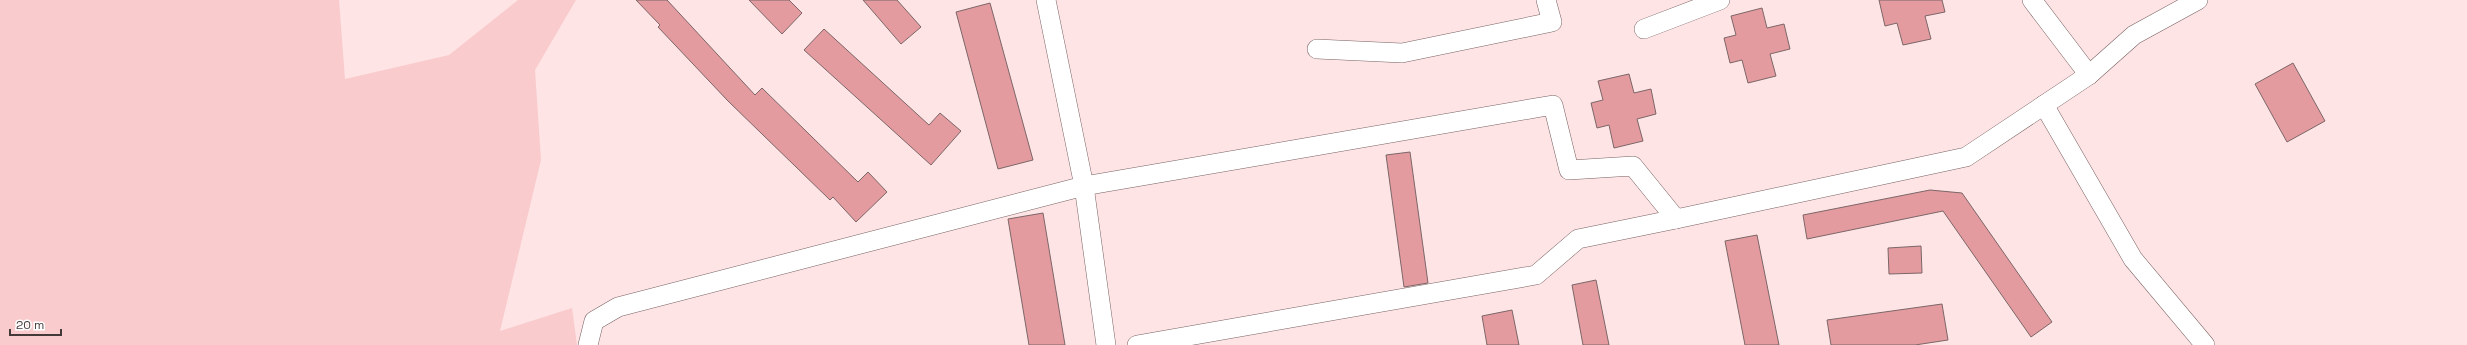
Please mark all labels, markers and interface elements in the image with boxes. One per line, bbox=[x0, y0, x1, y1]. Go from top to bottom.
scale bar bbox=[10, 311, 61, 337]
text: 20 m bbox=[16, 317, 44, 333]

